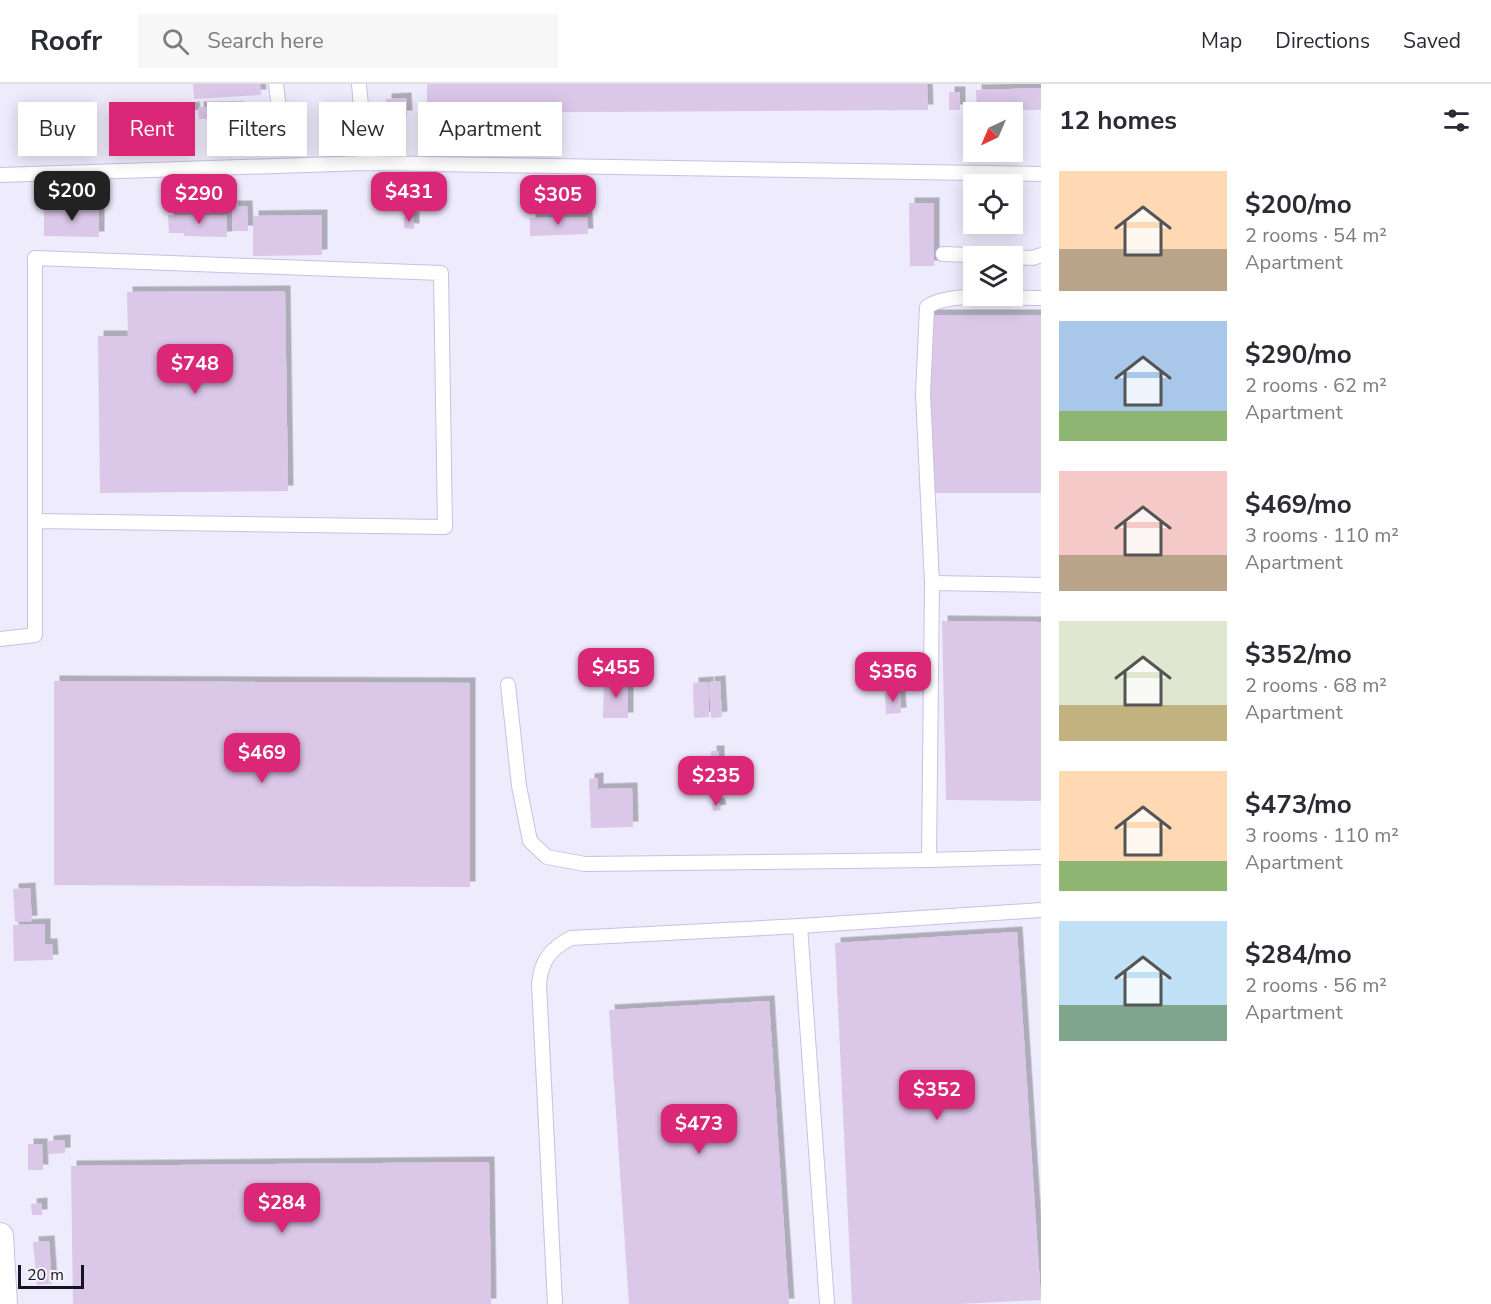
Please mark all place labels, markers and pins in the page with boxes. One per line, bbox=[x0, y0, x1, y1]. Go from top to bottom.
pin: $200 bbox=[36, 171, 108, 222]
pin: $431 bbox=[373, 172, 445, 223]
pin: $290 bbox=[163, 174, 235, 225]
pin: $305 bbox=[522, 175, 594, 226]
pin: $748 bbox=[159, 344, 231, 395]
pin: $455 bbox=[580, 648, 652, 699]
pin: $356 bbox=[857, 652, 929, 703]
pin: $469 bbox=[226, 733, 298, 784]
pin: $235 bbox=[680, 756, 752, 807]
pin: $352 bbox=[901, 1070, 973, 1121]
pin: $473 bbox=[663, 1104, 735, 1155]
pin: $284 bbox=[246, 1183, 318, 1234]

